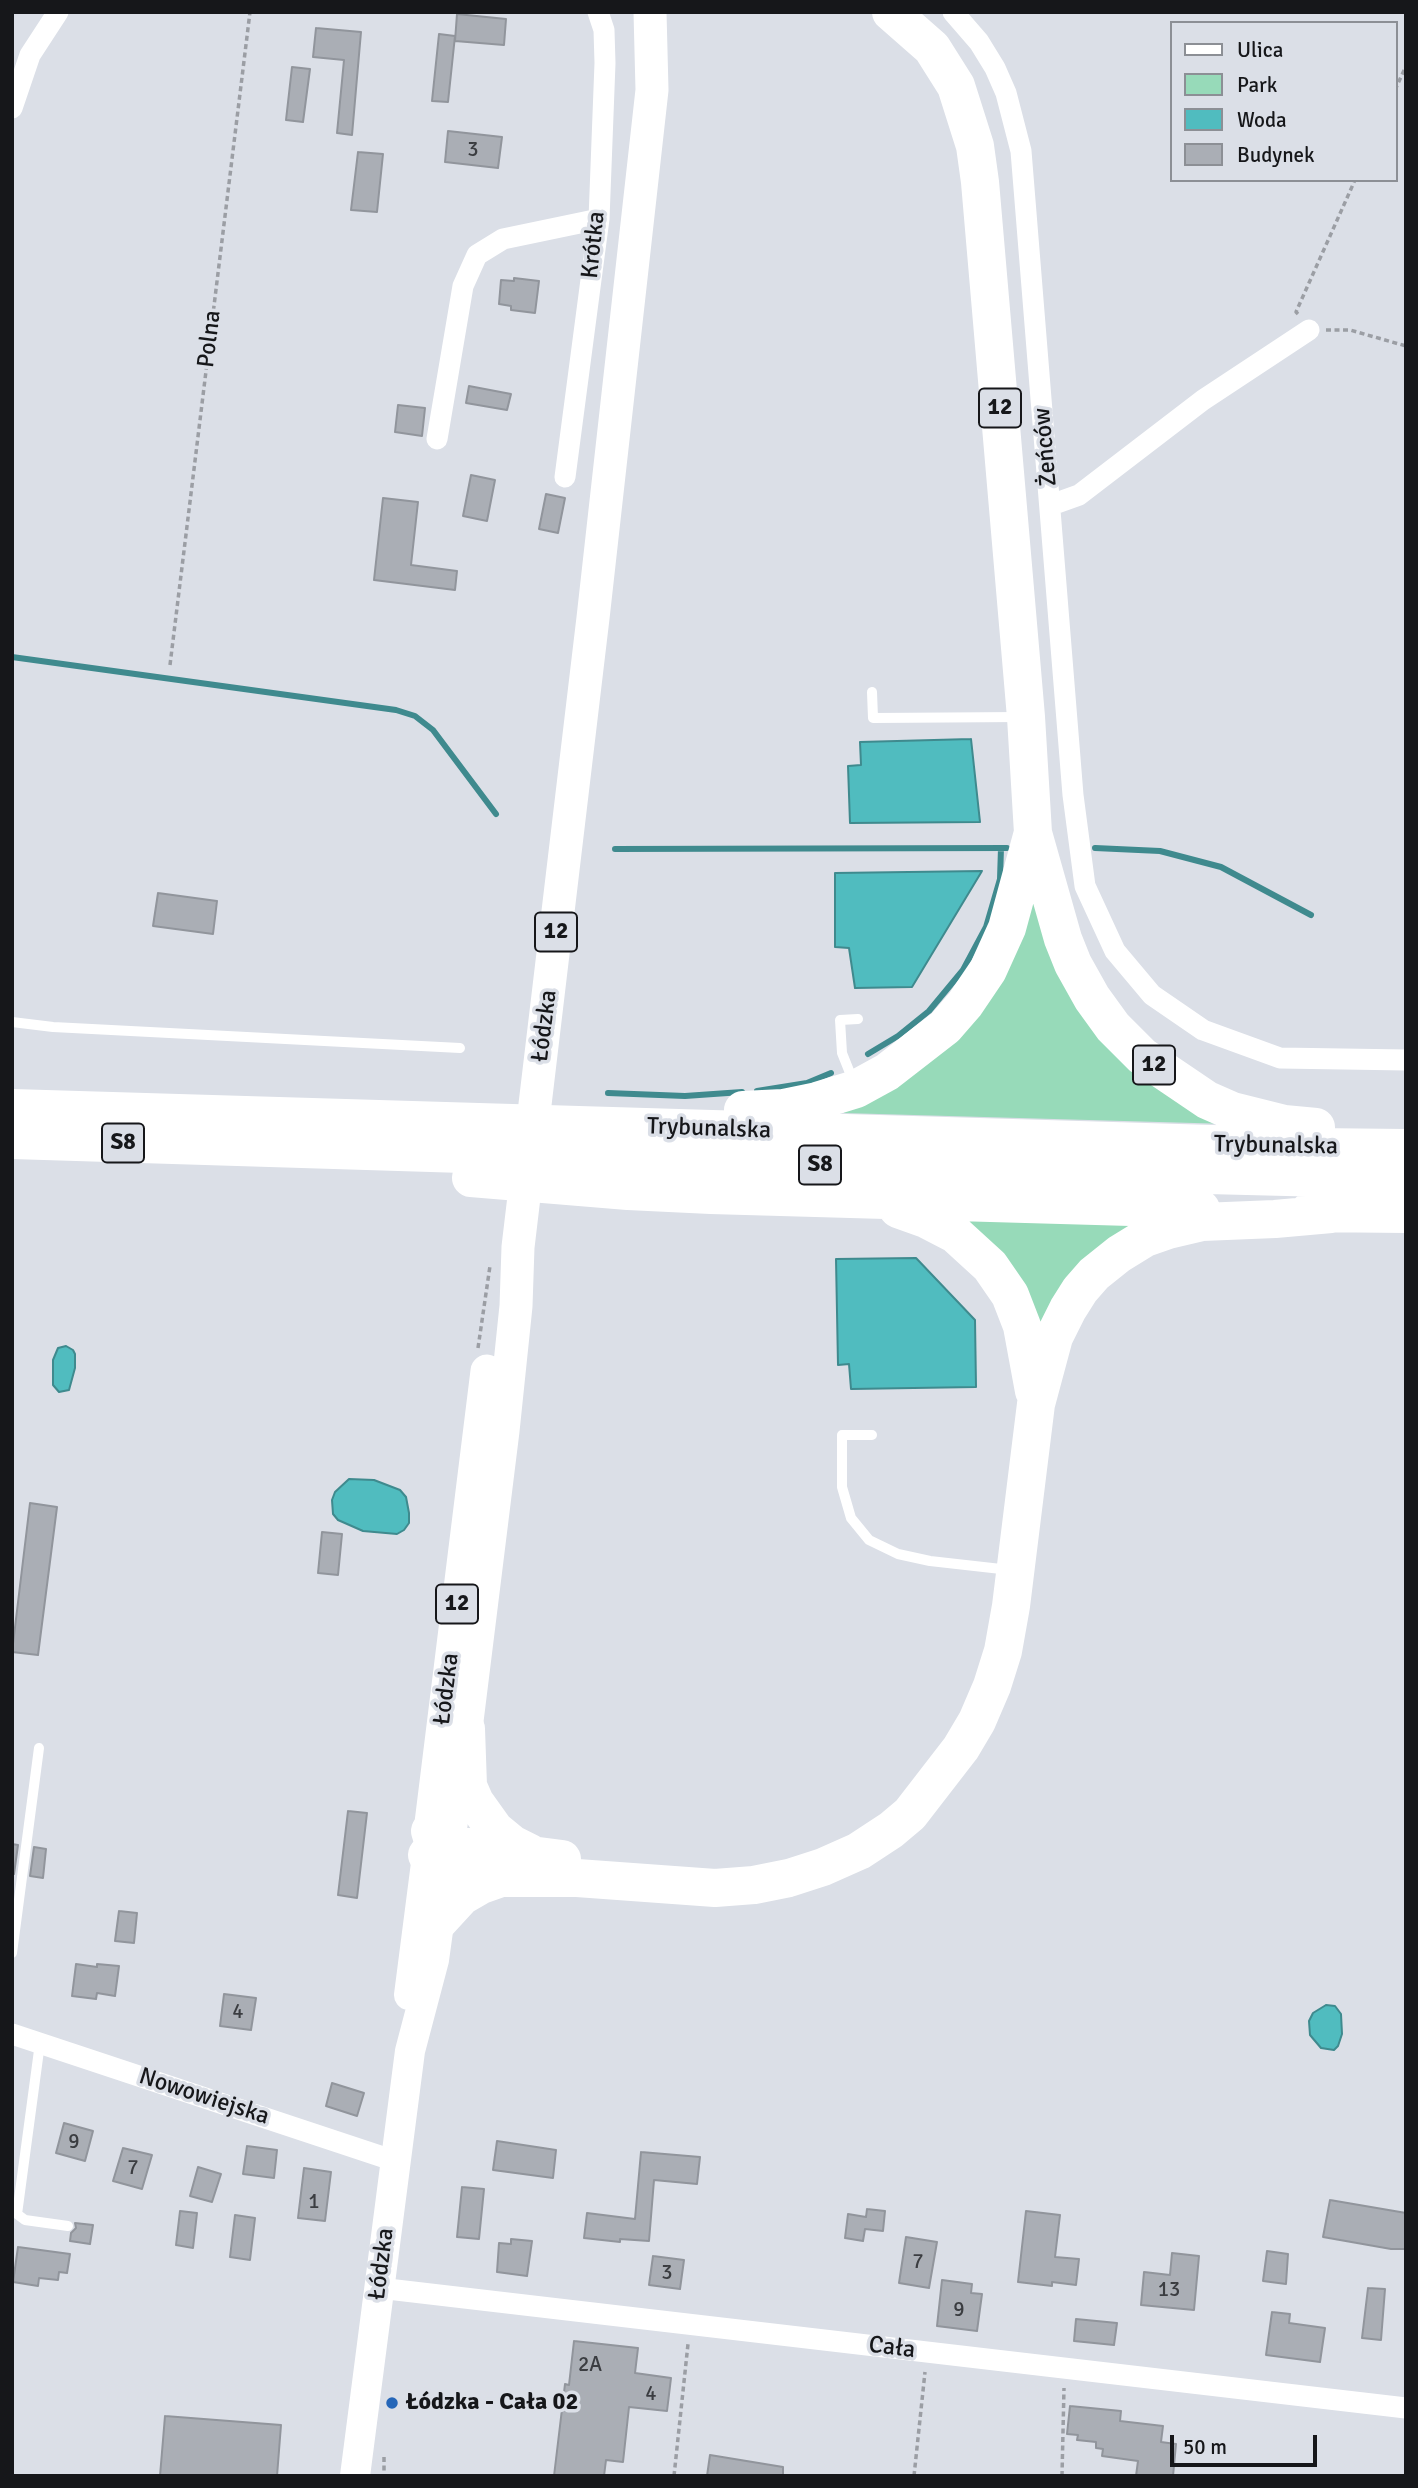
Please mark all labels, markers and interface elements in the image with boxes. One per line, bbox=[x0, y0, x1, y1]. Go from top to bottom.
legend bbox=[1170, 21, 1397, 182]
text: Ulica bbox=[1237, 37, 1283, 63]
text: Park bbox=[1237, 72, 1277, 98]
text: Woda bbox=[1237, 107, 1287, 133]
house number: 3 bbox=[467, 137, 479, 163]
text: Budynek bbox=[1237, 142, 1315, 168]
street label: Krótka bbox=[576, 210, 612, 280]
street label: Polna bbox=[192, 309, 228, 369]
road number: 12 bbox=[979, 388, 1021, 428]
street label: Żeńców bbox=[1028, 407, 1064, 487]
road number: 12 bbox=[535, 912, 577, 951]
street label: Łódzka bbox=[526, 988, 564, 1064]
road number: 12 bbox=[1133, 1046, 1175, 1084]
street label: Trybunalska bbox=[646, 1112, 772, 1146]
road number: S8 bbox=[102, 1124, 144, 1162]
street label: Trybunalska bbox=[1214, 1131, 1338, 1161]
road number: S8 bbox=[799, 1146, 841, 1184]
road number: 12 bbox=[436, 1584, 478, 1624]
street label: Łódzka bbox=[428, 1651, 466, 1727]
house number: 4 bbox=[232, 1999, 244, 2025]
street label: Nowowiejska bbox=[135, 2062, 273, 2132]
house number: 9 bbox=[68, 2129, 80, 2155]
house number: 7 bbox=[127, 2155, 139, 2181]
house number: 1 bbox=[308, 2189, 320, 2215]
street label: Łódzka bbox=[363, 2226, 401, 2302]
house number: 7 bbox=[912, 2249, 924, 2275]
house number: 3 bbox=[661, 2260, 673, 2286]
house number: 13 bbox=[1158, 2277, 1180, 2303]
house number: 9 bbox=[953, 2297, 965, 2323]
street label: Cała bbox=[867, 2331, 917, 2365]
house number: 2A bbox=[578, 2352, 602, 2378]
house number: 4 bbox=[645, 2381, 657, 2407]
place label: Łódzka - Cała 02 bbox=[406, 2389, 578, 2417]
marker: Łódzka - Cała 02 bbox=[384, 2395, 400, 2411]
scale bar bbox=[1173, 2422, 1320, 2466]
text: 50 m bbox=[1183, 2434, 1227, 2460]

